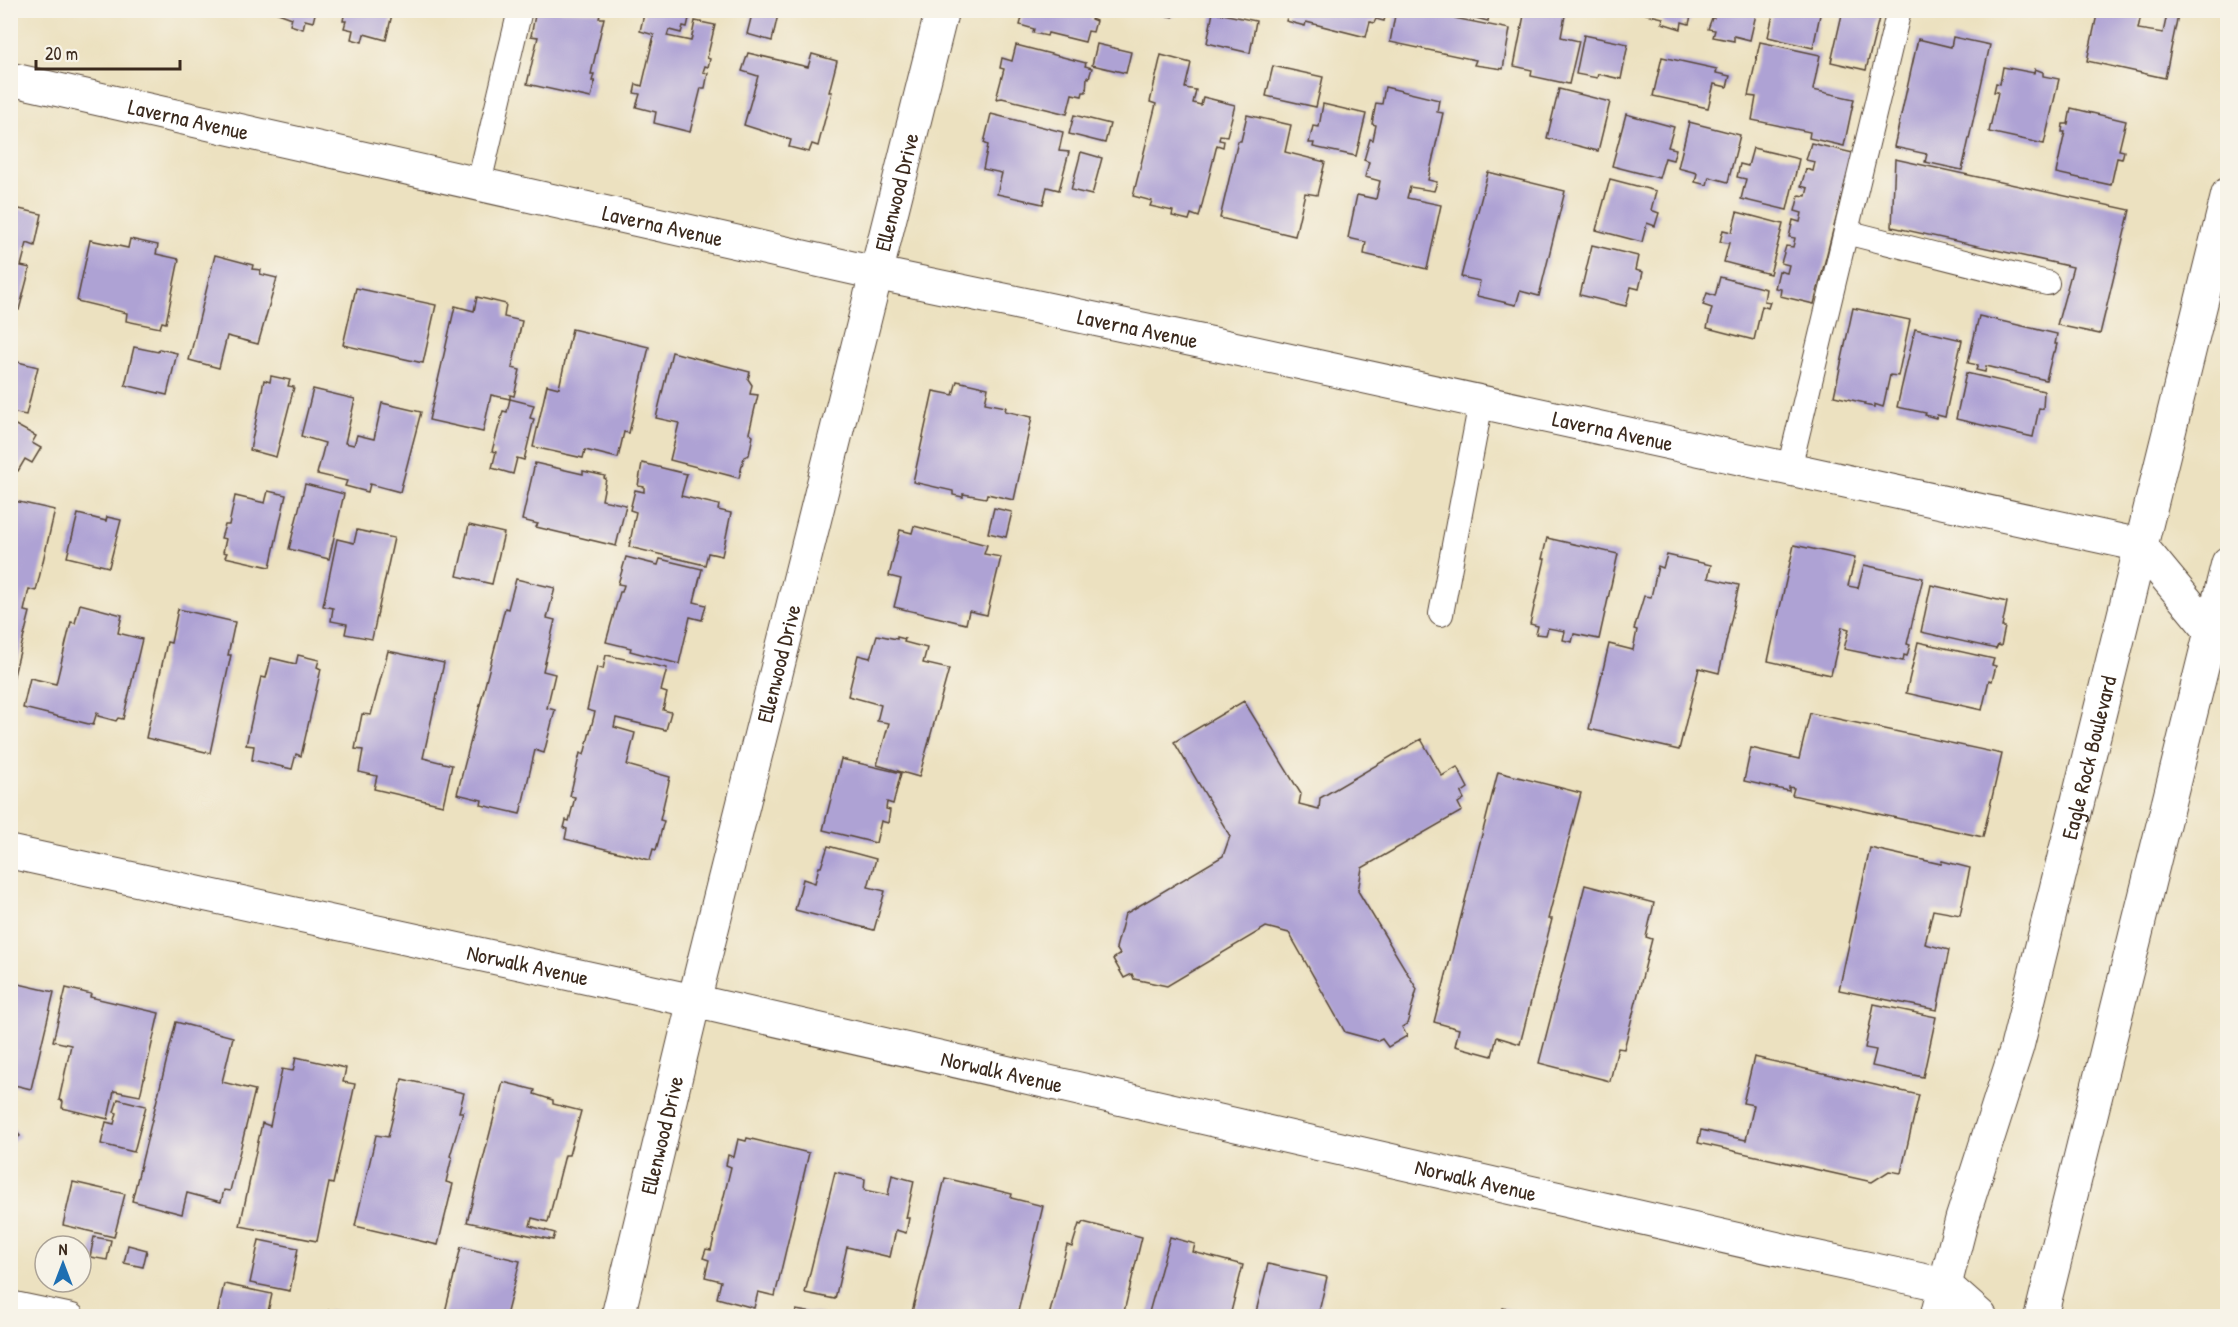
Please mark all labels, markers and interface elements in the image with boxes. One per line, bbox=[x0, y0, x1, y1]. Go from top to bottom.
scale bar bbox=[36, 33, 180, 71]
text: 20 m bbox=[45, 41, 78, 66]
street label: Laverna Avenue bbox=[126, 91, 252, 147]
street label: Ellenwood Drive bbox=[867, 129, 926, 254]
street label: Laverna Avenue bbox=[600, 197, 726, 253]
street label: Laverna Avenue bbox=[1075, 301, 1201, 355]
street label: Laverna Avenue bbox=[1550, 403, 1676, 458]
street label: Ellenwood Drive bbox=[749, 601, 808, 726]
street label: Eagle Rock Boulevard bbox=[2054, 672, 2123, 842]
street label: Norwalk Avenue bbox=[464, 937, 592, 993]
street label: Norwalk Avenue bbox=[938, 1043, 1066, 1100]
street label: Ellenwood Drive bbox=[633, 1073, 690, 1198]
street label: Norwalk Avenue bbox=[1412, 1151, 1540, 1208]
north arrow bbox=[33, 1234, 93, 1294]
text: N bbox=[59, 1238, 68, 1260]

